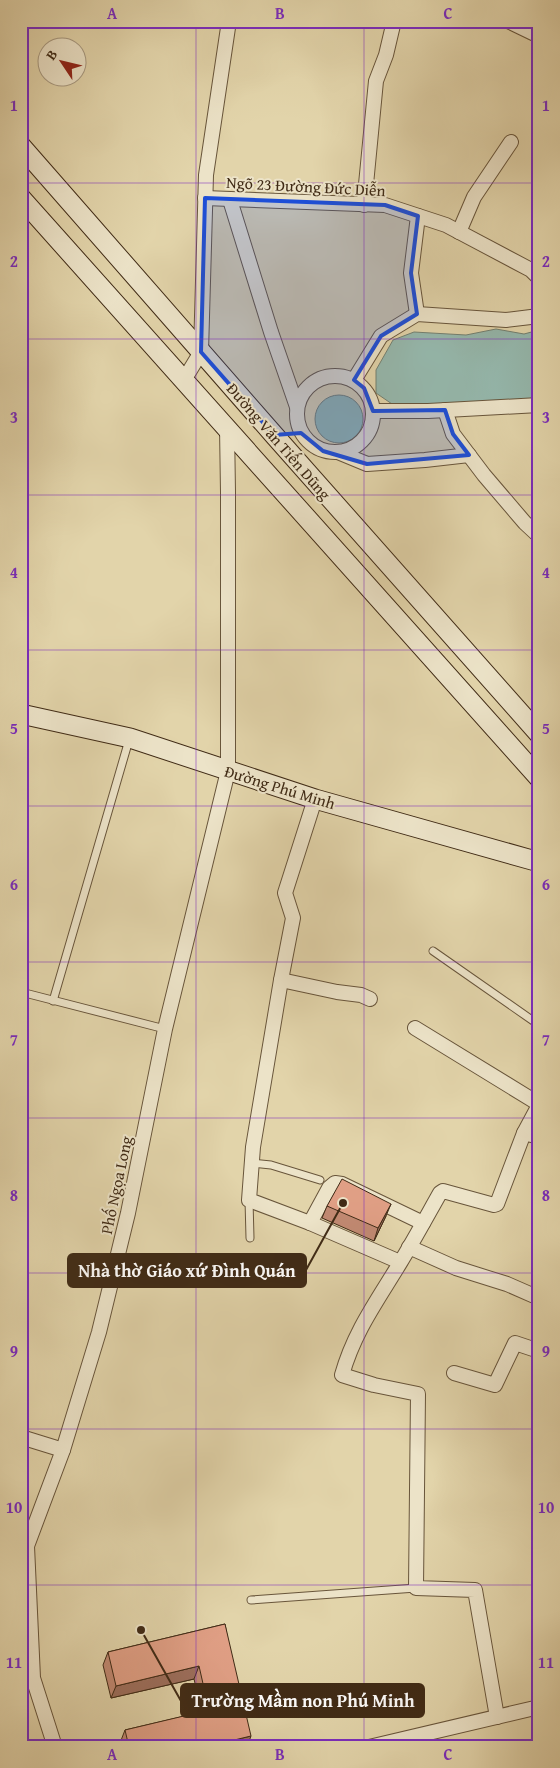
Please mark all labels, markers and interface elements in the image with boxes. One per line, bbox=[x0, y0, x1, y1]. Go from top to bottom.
text: A bbox=[107, 1, 118, 25]
text: B bbox=[275, 1, 285, 25]
text: C bbox=[443, 1, 453, 25]
north arrow bbox=[38, 38, 88, 88]
text: B bbox=[41, 45, 62, 64]
text: 1 bbox=[10, 93, 18, 117]
text: 1 bbox=[542, 93, 550, 117]
street label: Ngõ 23 Đường Đức Diễn bbox=[226, 170, 386, 202]
text: 2 bbox=[10, 249, 18, 273]
text: 2 bbox=[542, 249, 550, 273]
street label: Đường Văn Tiến Dũng bbox=[221, 377, 337, 505]
text: 3 bbox=[10, 405, 18, 429]
text: 3 bbox=[542, 405, 550, 429]
text: 4 bbox=[10, 560, 18, 584]
text: 4 bbox=[542, 560, 550, 584]
text: 5 bbox=[10, 716, 18, 740]
text: 5 bbox=[542, 716, 550, 740]
street label: Đường Phú Minh bbox=[222, 759, 338, 815]
text: 6 bbox=[10, 872, 18, 896]
text: 6 bbox=[542, 872, 550, 896]
text: 7 bbox=[10, 1027, 18, 1051]
text: 7 bbox=[542, 1027, 550, 1051]
street label: Phố Ngọa Long bbox=[94, 1134, 138, 1236]
text: 8 bbox=[10, 1183, 18, 1207]
text: 8 bbox=[542, 1183, 550, 1207]
callout: Nhà thờ Giáo xứ Đình Quán bbox=[68, 1254, 306, 1287]
text: Nhà thờ Giáo xứ Đình Quán bbox=[78, 1257, 296, 1284]
text: 9 bbox=[10, 1339, 18, 1363]
text: 9 bbox=[542, 1339, 550, 1363]
text: 10 bbox=[6, 1495, 22, 1519]
text: 10 bbox=[538, 1495, 554, 1519]
text: 11 bbox=[6, 1650, 22, 1674]
text: 11 bbox=[538, 1650, 554, 1674]
callout: Trường Mầm non Phú Minh bbox=[181, 1684, 424, 1717]
text: Trường Mầm non Phú Minh bbox=[191, 1687, 415, 1714]
text: A bbox=[107, 1742, 118, 1766]
text: B bbox=[275, 1742, 285, 1766]
text: C bbox=[443, 1742, 453, 1766]

